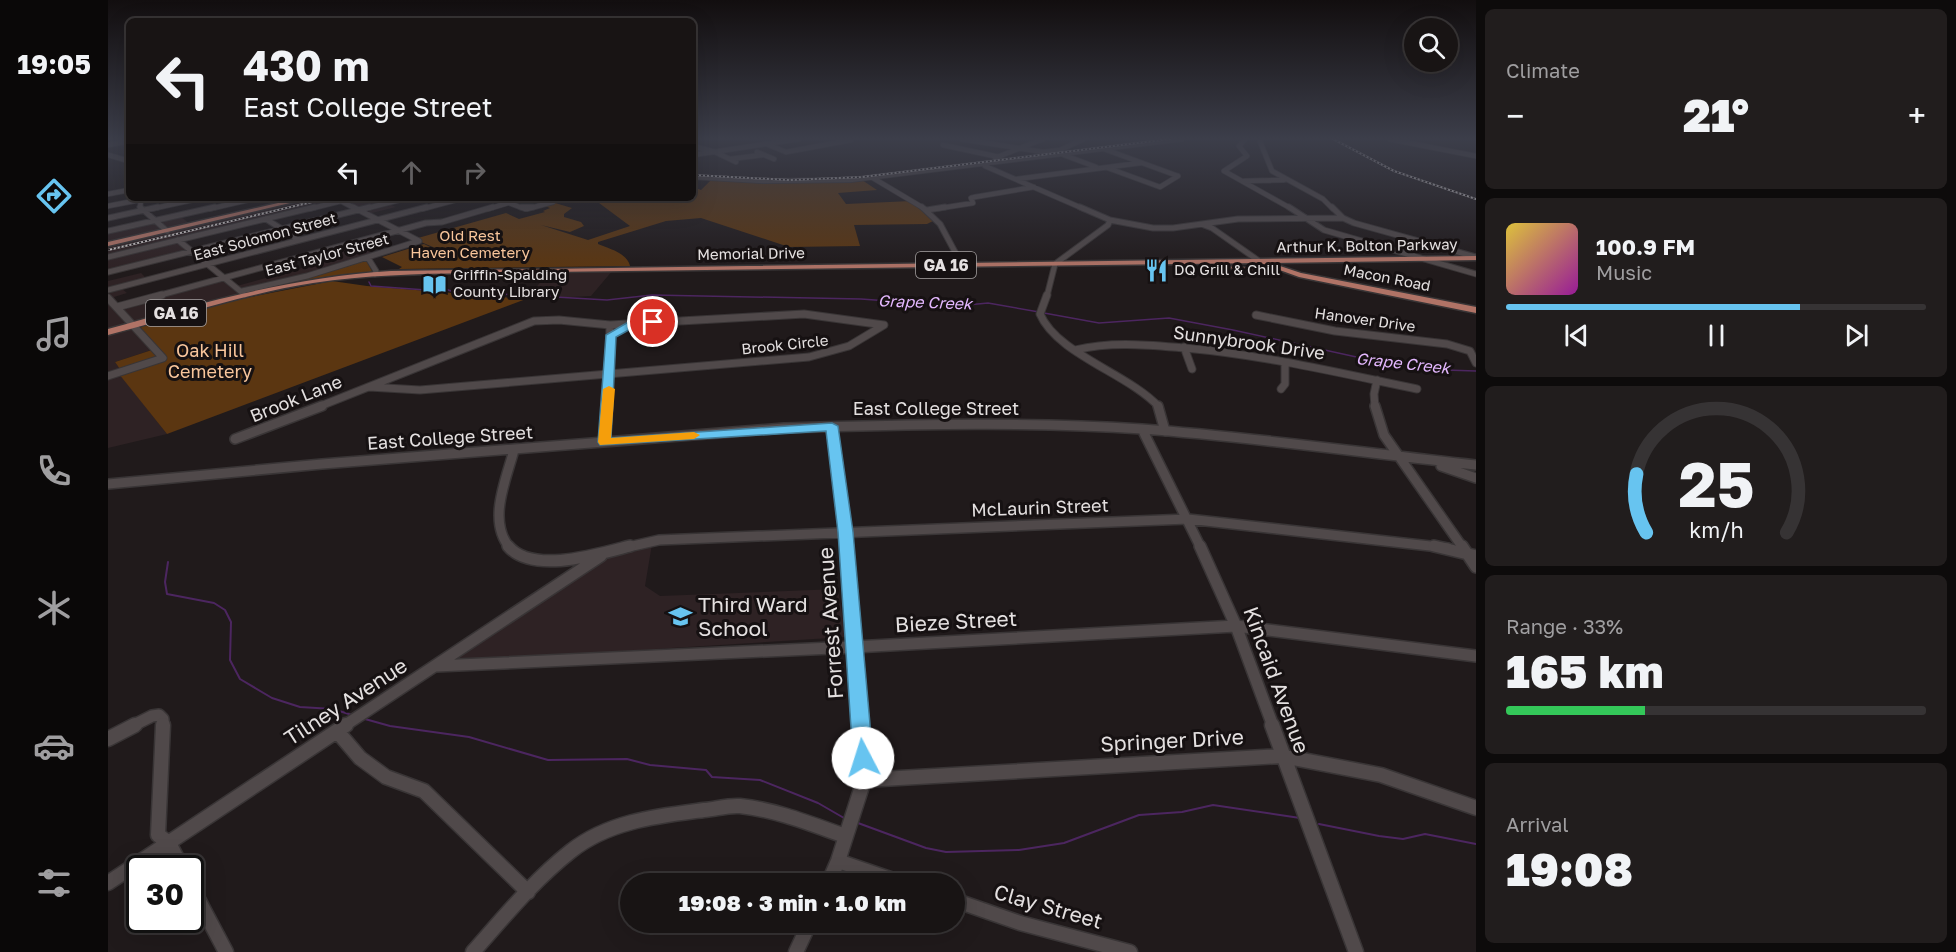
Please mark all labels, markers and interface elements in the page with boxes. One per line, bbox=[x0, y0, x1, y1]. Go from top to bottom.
map controls bbox=[1404, 18, 1458, 72]
button: search bbox=[1404, 18, 1458, 72]
text: 430 m bbox=[243, 40, 369, 90]
icon: left bbox=[144, 42, 222, 120]
text: 19:05 bbox=[17, 48, 91, 80]
text: Climate bbox=[1506, 58, 1580, 82]
text: 21° bbox=[1683, 88, 1749, 142]
text: East College Street bbox=[243, 91, 492, 123]
text: − bbox=[1506, 96, 1524, 135]
text: + bbox=[1908, 96, 1926, 135]
icon: left bbox=[332, 156, 365, 189]
icon: ahead bbox=[395, 156, 428, 189]
icon: right bbox=[458, 156, 491, 189]
icon: directions bbox=[33, 175, 75, 217]
street label: East Solomon Street bbox=[191, 208, 338, 264]
park label: Old Rest Haven Cemetery bbox=[410, 226, 530, 261]
street label: East Taylor Street bbox=[263, 229, 391, 279]
text: 100.9 FM bbox=[1596, 233, 1695, 260]
street label: Arthur K. Bolton Parkway bbox=[1276, 234, 1458, 256]
street label: Memorial Drive bbox=[697, 243, 805, 263]
road number: GA 16 bbox=[916, 252, 976, 278]
restaurant icon: DQ Grill & Chill bbox=[1143, 257, 1169, 283]
place label: DQ Grill & Chill bbox=[1174, 260, 1280, 278]
street label: Macon Road bbox=[1342, 260, 1432, 294]
text: Music bbox=[1596, 260, 1652, 284]
place label: Griffin-Spalding County Library bbox=[453, 265, 567, 300]
library icon: Griffin-Spalding County Library bbox=[422, 271, 448, 297]
water label: Grape Creek bbox=[878, 290, 974, 314]
pin bbox=[627, 296, 678, 347]
road number: GA 16 bbox=[146, 300, 206, 326]
street label: Hanover Drive bbox=[1314, 303, 1417, 335]
icon: arrive bbox=[636, 305, 669, 338]
icon: music bbox=[33, 313, 75, 355]
icon: previous bbox=[1560, 319, 1593, 352]
icon: pause bbox=[1700, 319, 1733, 352]
icon: next bbox=[1840, 319, 1873, 352]
street label: Sunnybrook Drive bbox=[1172, 320, 1326, 364]
street label: Brook Circle bbox=[740, 330, 830, 358]
park label: Oak Hill Cemetery bbox=[168, 339, 252, 382]
water label: Grape Creek bbox=[1355, 348, 1453, 378]
street label: Brook Lane bbox=[246, 370, 345, 426]
street label: East College Street bbox=[853, 397, 1019, 419]
street label: East College Street bbox=[366, 420, 534, 454]
text: 25 bbox=[1678, 446, 1754, 521]
icon: phone bbox=[33, 450, 75, 492]
street label: McLaurin Street bbox=[971, 494, 1109, 520]
text: km/h bbox=[1689, 517, 1743, 543]
street label: Forrest Avenue bbox=[812, 546, 848, 700]
icon: climate bbox=[33, 587, 75, 629]
place label: Third Ward School bbox=[698, 591, 808, 641]
street label: Kincaid Avenue bbox=[1238, 603, 1316, 757]
school or university icon: Third Ward School bbox=[667, 604, 693, 630]
street label: Bieze Street bbox=[894, 605, 1018, 637]
text: Range · 33% bbox=[1506, 614, 1623, 638]
text: 165 km bbox=[1506, 644, 1664, 698]
street label: Tilney Avenue bbox=[279, 652, 412, 751]
street label: Springer Drive bbox=[1100, 723, 1244, 757]
icon: car bbox=[33, 725, 75, 767]
position arrow bbox=[831, 726, 895, 790]
text: Arrival bbox=[1506, 812, 1569, 836]
text: 19:08 bbox=[1506, 842, 1633, 896]
speed limit sign: 30 bbox=[126, 855, 204, 933]
icon: filters bbox=[33, 862, 75, 904]
street label: Clay Street bbox=[991, 878, 1106, 934]
text: 19:08 · 3 min · 1.0 km bbox=[679, 889, 906, 916]

